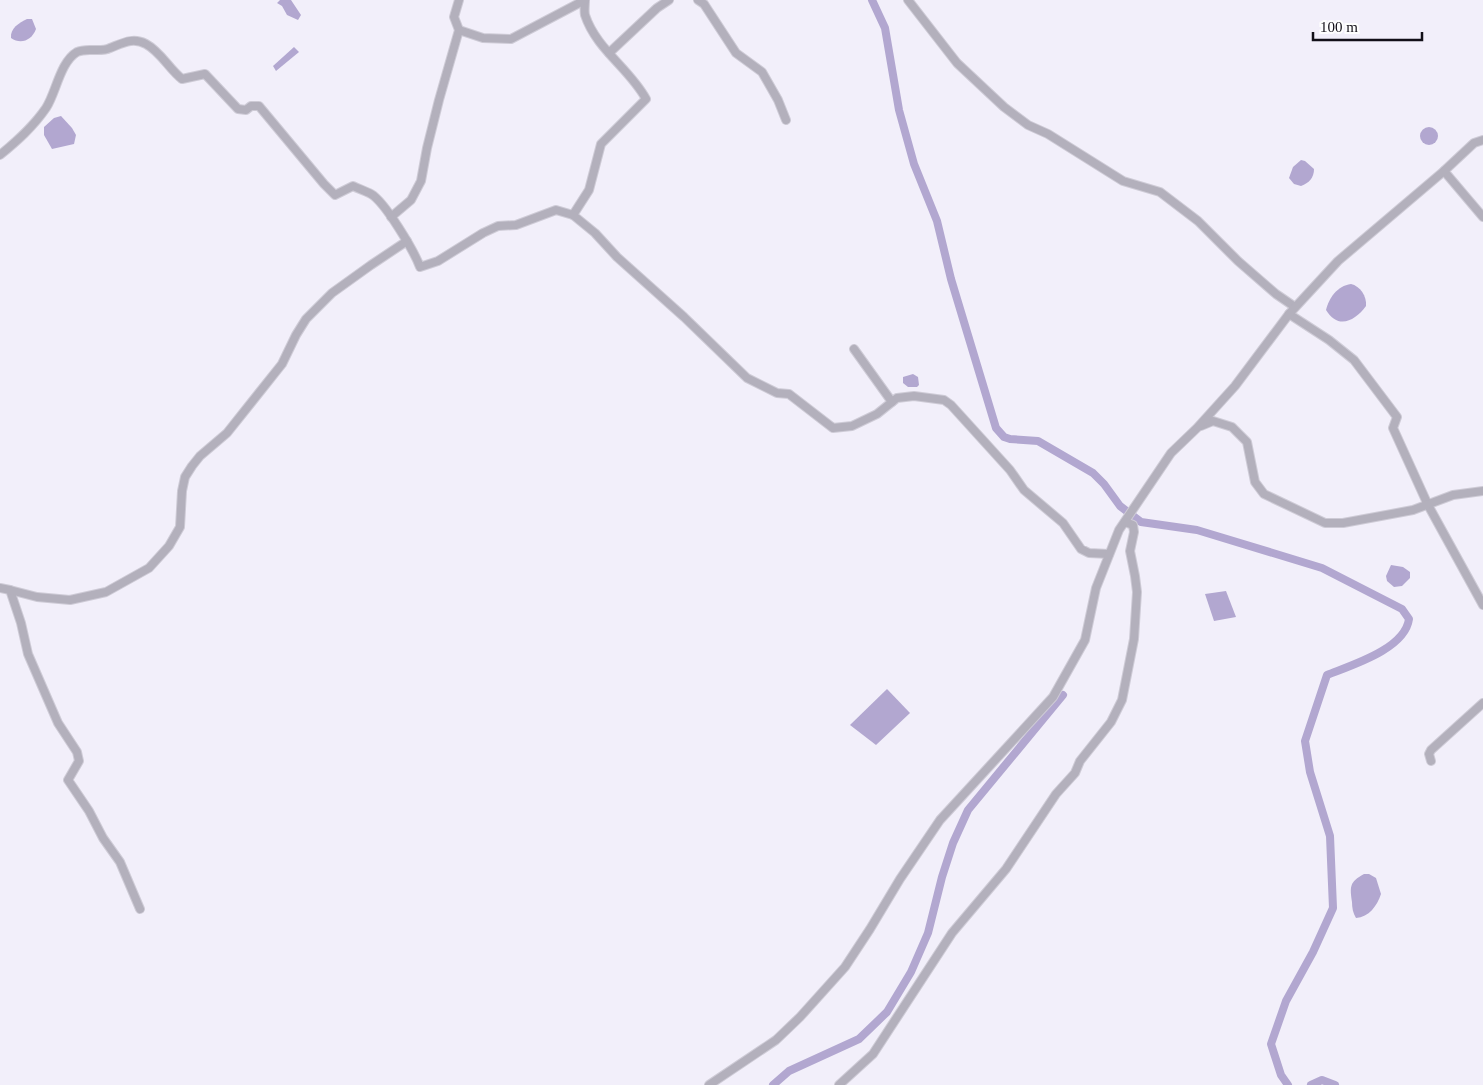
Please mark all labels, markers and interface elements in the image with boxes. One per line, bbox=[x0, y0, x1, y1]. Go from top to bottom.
scale bar bbox=[1313, 10, 1422, 42]
text: 100 m bbox=[1320, 19, 1358, 35]

